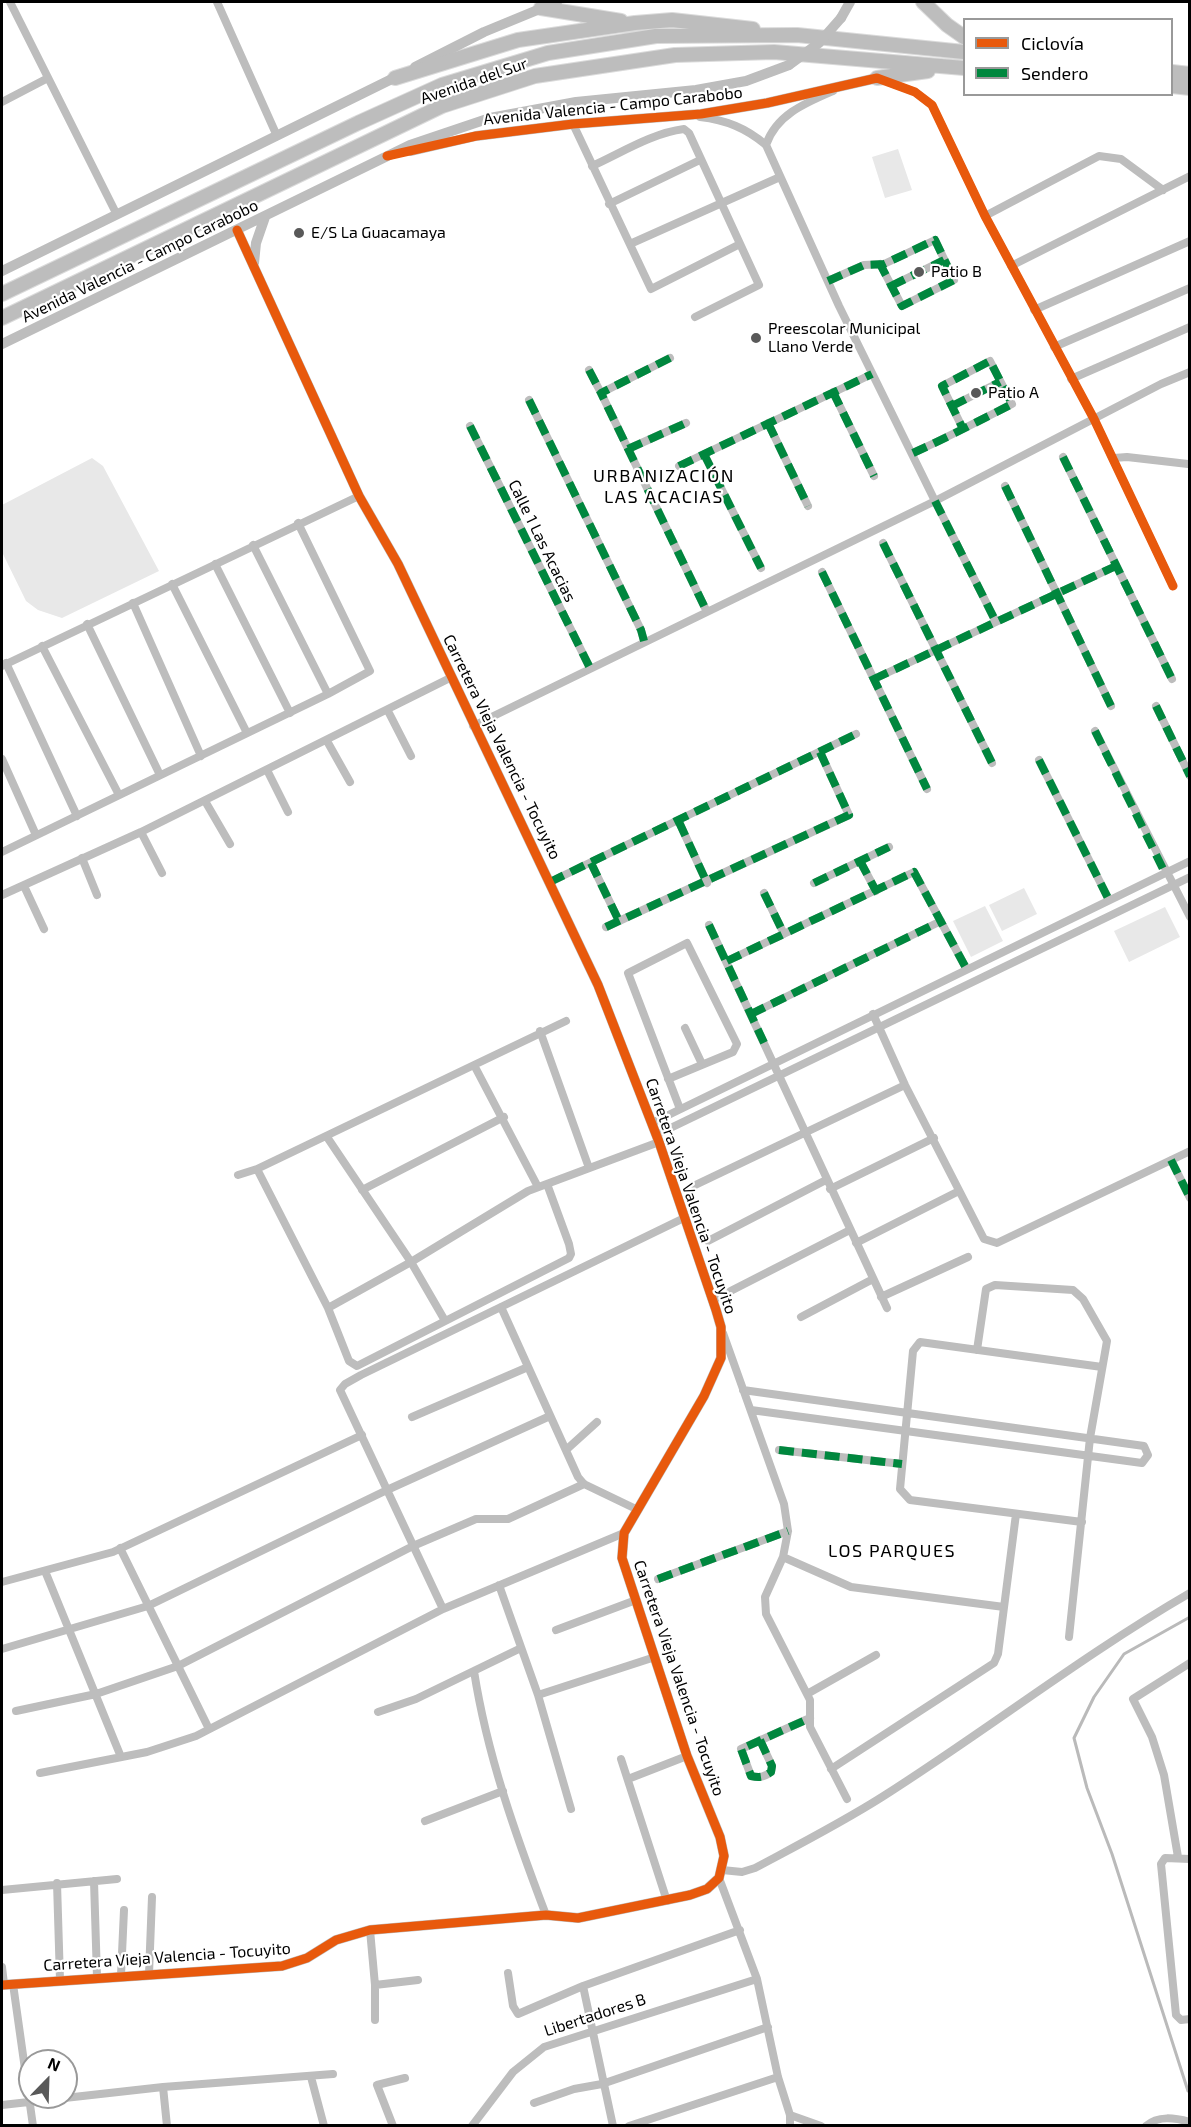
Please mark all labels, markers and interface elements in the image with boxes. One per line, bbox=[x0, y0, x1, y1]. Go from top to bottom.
legend bbox=[963, 18, 1173, 96]
text: Ciclovía bbox=[1021, 32, 1084, 54]
street label: Avenida del Sur bbox=[418, 54, 530, 108]
text: Sendero bbox=[1021, 62, 1088, 84]
street label: Avenida Valencia - Campo Carabobo bbox=[483, 83, 743, 129]
street label: Avenida Valencia - Campo Carabobo bbox=[19, 195, 261, 327]
place label: E/S La Guacamaya bbox=[311, 223, 446, 243]
marker: E/S La Guacamaya bbox=[292, 226, 306, 240]
place label: Patio B bbox=[931, 262, 982, 282]
marker: Patio B bbox=[912, 265, 926, 279]
place label: Preescolar Municipal Llano Verde bbox=[768, 319, 920, 357]
marker: Preescolar Municipal Llano Verde bbox=[749, 331, 763, 345]
place label: Patio A bbox=[988, 383, 1039, 403]
marker: Patio A bbox=[969, 386, 983, 400]
district label: URBANIZACIÓN LAS ACACIAS bbox=[593, 465, 735, 508]
street label: Calle 1 Las Acacias bbox=[504, 477, 580, 605]
street label: Carretera Vieja Valencia - Tocuyito bbox=[439, 631, 565, 863]
street label: Carretera Vieja Valencia - Tocuyito bbox=[642, 1076, 740, 1316]
district label: LOS PARQUES bbox=[828, 1540, 956, 1562]
street label: Carretera Vieja Valencia - Tocuyito bbox=[630, 1558, 728, 1798]
street label: Carretera Vieja Valencia - Tocuyito bbox=[43, 1939, 291, 1975]
street label: Libertadores B bbox=[542, 1990, 648, 2040]
north arrow bbox=[18, 2049, 78, 2109]
text: N bbox=[45, 2053, 63, 2075]

